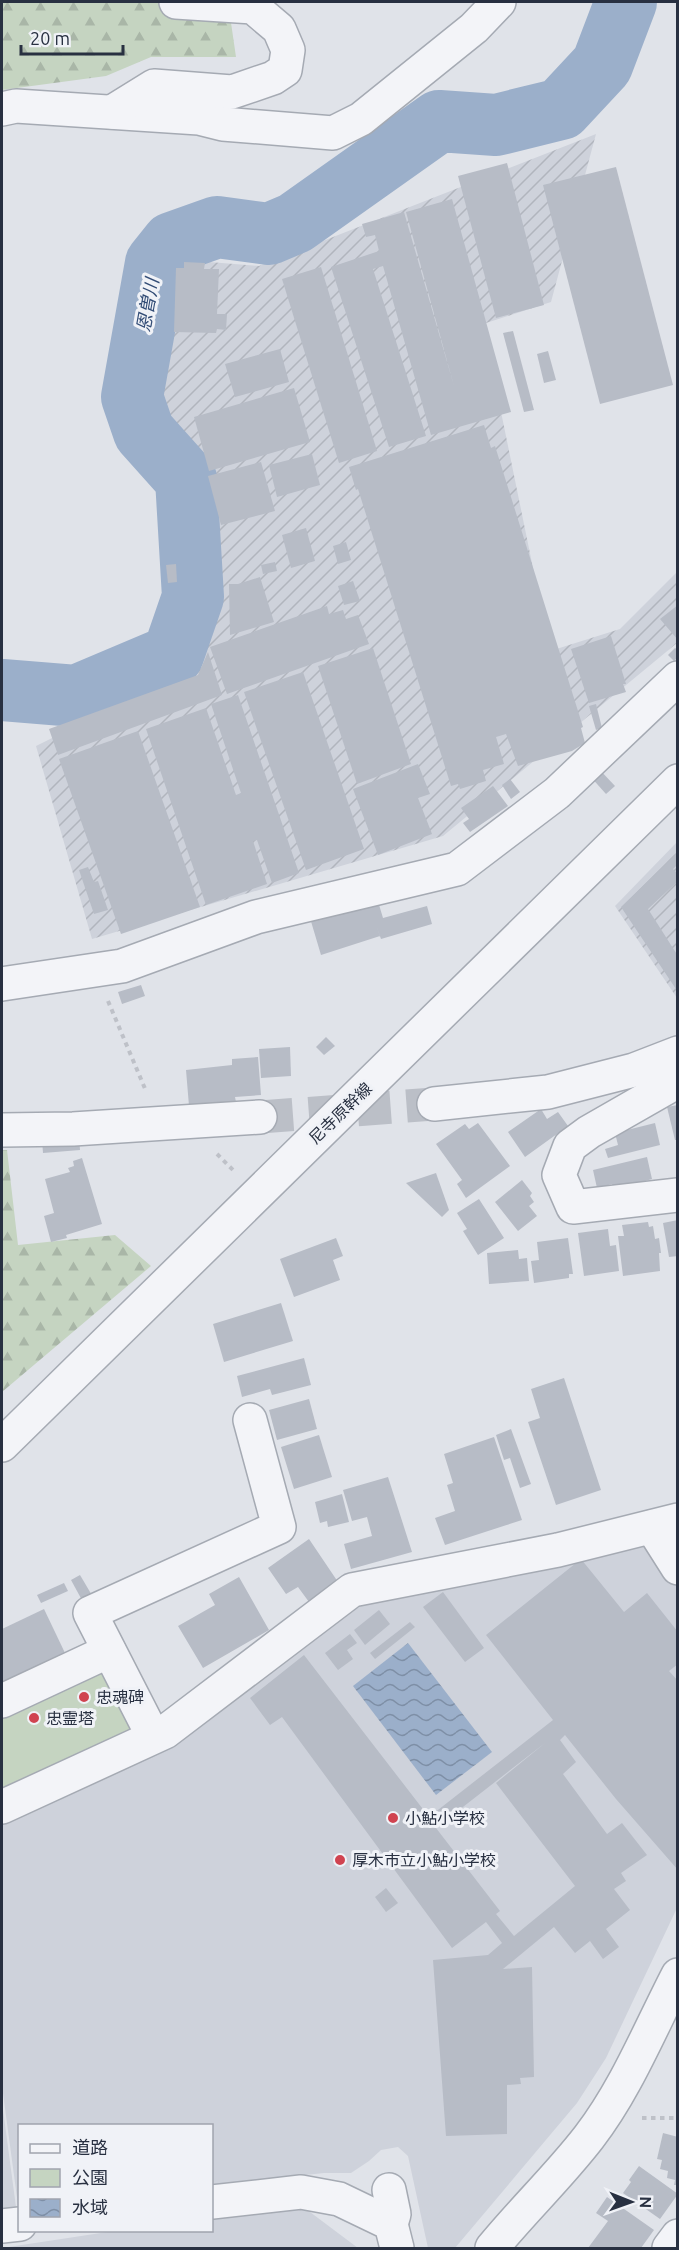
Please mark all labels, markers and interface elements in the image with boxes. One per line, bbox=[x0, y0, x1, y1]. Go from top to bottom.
scale bar bbox=[21, 18, 123, 56]
text: 20 m bbox=[30, 28, 70, 48]
water label: 恩曽川 bbox=[132, 275, 162, 333]
street label: 尼寺原幹線 bbox=[305, 1079, 375, 1147]
place label: 忠魂碑 bbox=[96, 1688, 144, 1706]
marker: 忠魂碑 bbox=[77, 1690, 91, 1704]
place label: 忠霊塔 bbox=[46, 1709, 94, 1727]
marker: 忠霊塔 bbox=[27, 1711, 41, 1725]
place label: 小鮎小学校 bbox=[405, 1809, 485, 1827]
marker: 小鮎小学校 bbox=[386, 1811, 400, 1825]
place label: 厚木市立小鮎小学校 bbox=[352, 1851, 496, 1869]
marker: 厚木市立小鮎小学校 bbox=[333, 1853, 347, 1867]
legend bbox=[18, 2124, 213, 2232]
text: 道路 bbox=[72, 2137, 108, 2157]
text: 公園 bbox=[72, 2167, 108, 2187]
north arrow bbox=[601, 2172, 661, 2232]
text: N bbox=[637, 2196, 655, 2208]
text: 水域 bbox=[72, 2197, 108, 2217]

